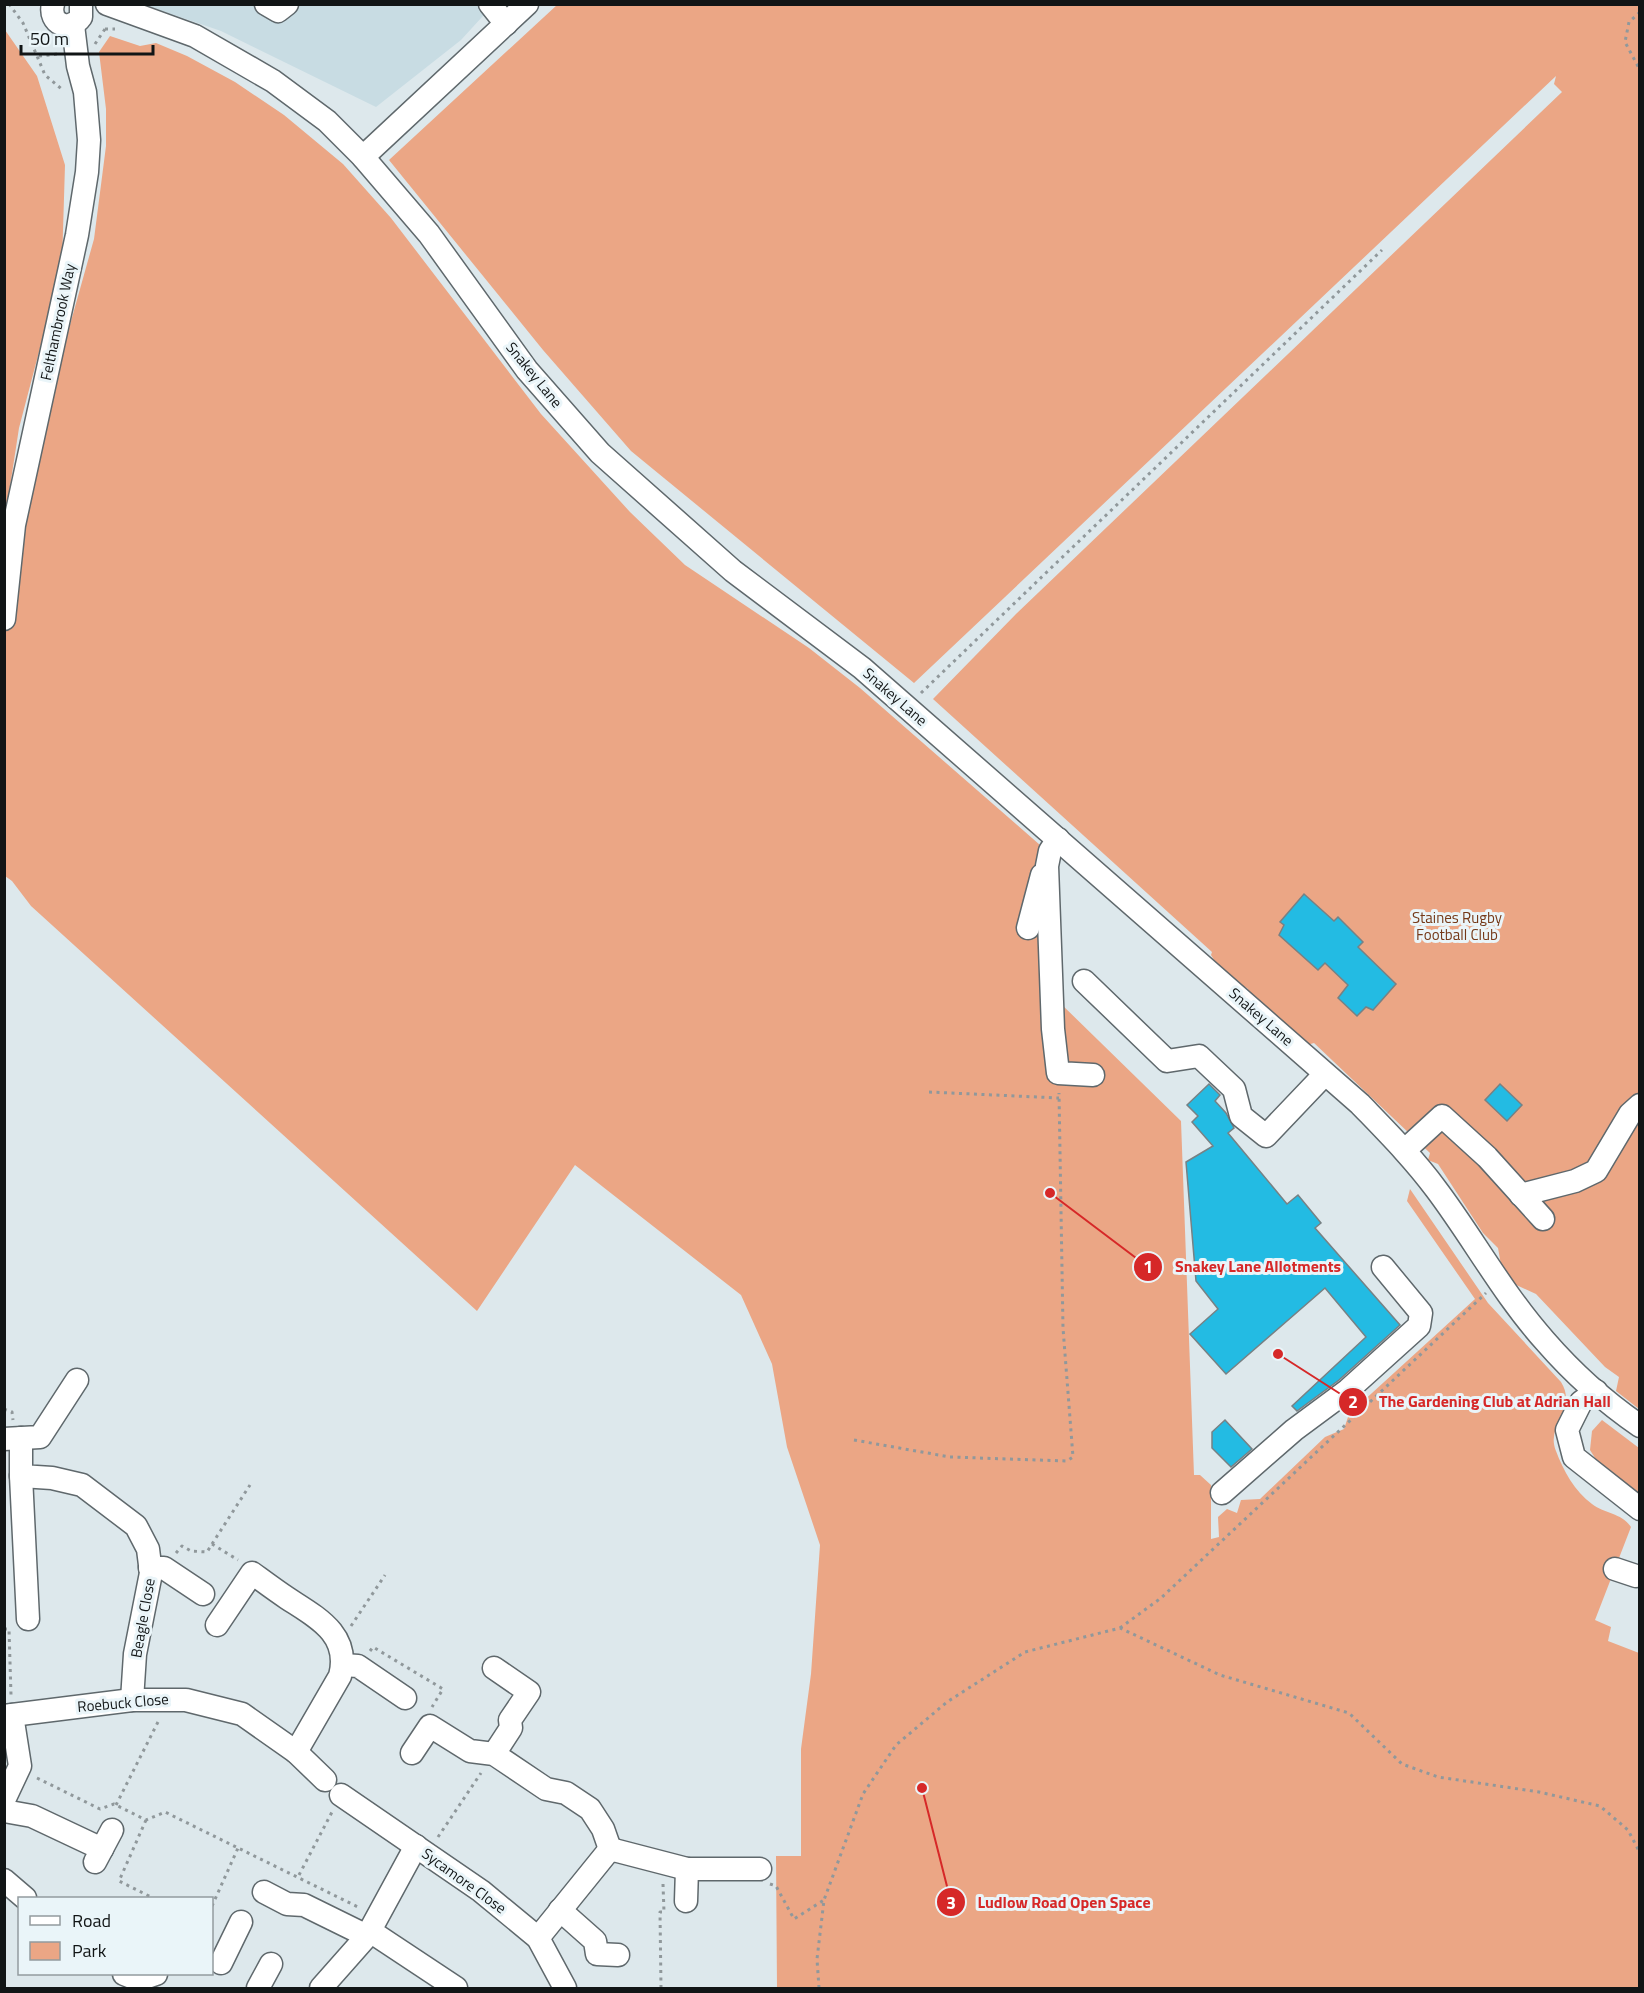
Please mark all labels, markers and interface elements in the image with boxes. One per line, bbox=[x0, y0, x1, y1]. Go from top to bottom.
scale bar bbox=[21, 18, 153, 56]
text: 50 m bbox=[30, 25, 69, 52]
street label: Felthambrook Way bbox=[34, 261, 81, 383]
street label: Snakey Lane bbox=[501, 337, 568, 413]
street label: Snakey Lane bbox=[858, 662, 933, 731]
park label: Staines Rugby Football Club bbox=[1412, 906, 1502, 946]
street label: Snakey Lane bbox=[1224, 982, 1299, 1051]
callout: Snakey Lane Allotments bbox=[1133, 1250, 1353, 1284]
text: 1 bbox=[1143, 1253, 1153, 1280]
text: Snakey Lane Allotments bbox=[1175, 1254, 1341, 1278]
callout: The Gardening Club at Adrian Hall bbox=[1338, 1385, 1623, 1419]
text: 2 bbox=[1348, 1388, 1358, 1415]
text: The Gardening Club at Adrian Hall bbox=[1379, 1389, 1611, 1413]
street label: Beagle Close bbox=[124, 1576, 161, 1660]
street label: Roebuck Close bbox=[76, 1687, 170, 1718]
street label: Sycamore Close bbox=[417, 1842, 511, 1919]
callout: Ludlow Road Open Space bbox=[936, 1885, 1163, 1919]
text: 3 bbox=[946, 1889, 956, 1916]
text: Ludlow Road Open Space bbox=[977, 1890, 1151, 1914]
legend bbox=[18, 1897, 213, 1975]
text: Road bbox=[72, 1907, 111, 1934]
text: Park bbox=[72, 1937, 107, 1964]

